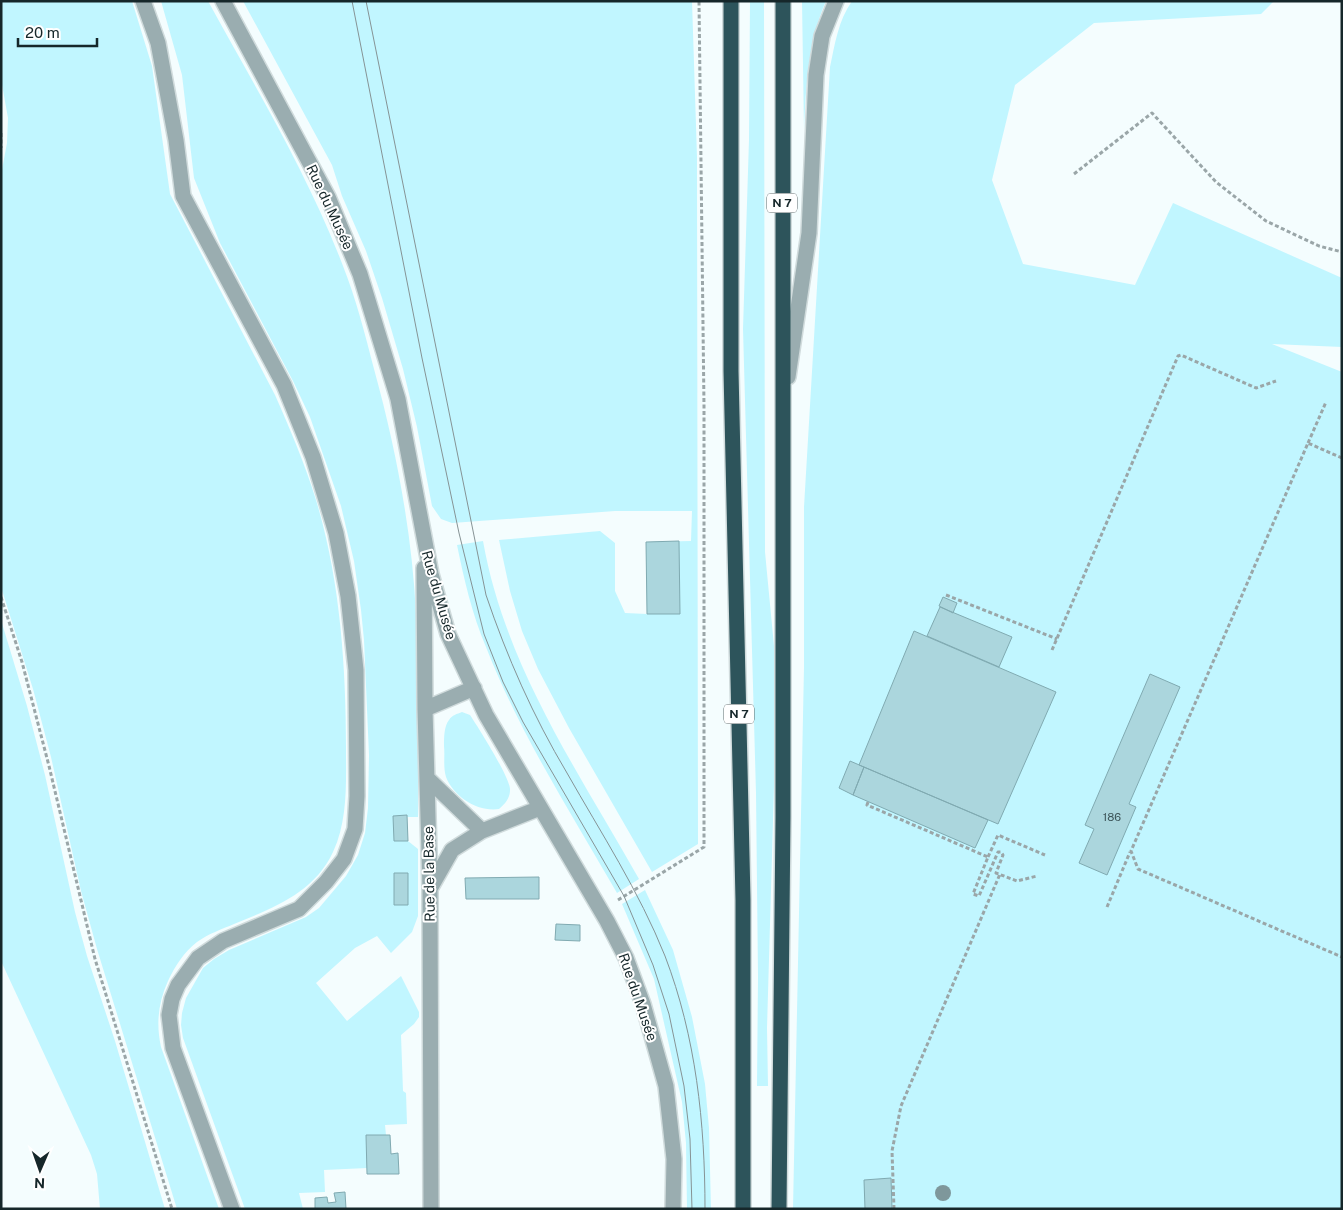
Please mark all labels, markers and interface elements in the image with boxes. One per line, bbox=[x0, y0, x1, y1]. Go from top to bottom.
scale bar bbox=[18, 15, 96, 47]
text: 20 m bbox=[25, 24, 60, 41]
street label: Rue du Musée bbox=[303, 162, 357, 252]
road number: N 7 bbox=[767, 194, 797, 212]
street label: Rue du Musée bbox=[419, 549, 459, 641]
road number: N 7 bbox=[724, 704, 754, 724]
house number: 186 bbox=[1103, 811, 1121, 823]
street label: Rue de la Base bbox=[420, 826, 438, 922]
street label: Rue du Musée bbox=[615, 951, 661, 1043]
north arrow bbox=[15, 1145, 65, 1195]
text: N bbox=[34, 1175, 45, 1191]

